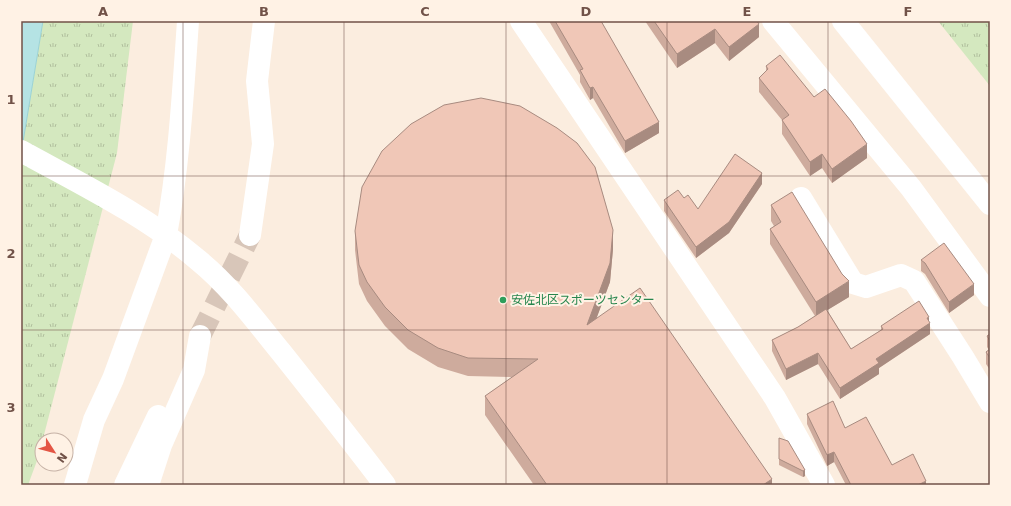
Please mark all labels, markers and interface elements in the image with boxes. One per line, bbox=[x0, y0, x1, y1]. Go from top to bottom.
text: A bbox=[98, 4, 108, 19]
text: B bbox=[259, 4, 269, 19]
text: C bbox=[420, 4, 430, 19]
text: D bbox=[581, 4, 592, 19]
text: E bbox=[743, 4, 751, 19]
text: F bbox=[904, 4, 912, 19]
text: 1 bbox=[6, 92, 16, 107]
text: 2 bbox=[6, 246, 16, 261]
place label: 安佐北区スポーツセンター bbox=[511, 293, 655, 307]
marker: 安佐北区スポーツセンター bbox=[498, 295, 508, 305]
text: 3 bbox=[6, 400, 16, 415]
north arrow bbox=[34, 432, 74, 472]
text: N bbox=[54, 450, 70, 465]

